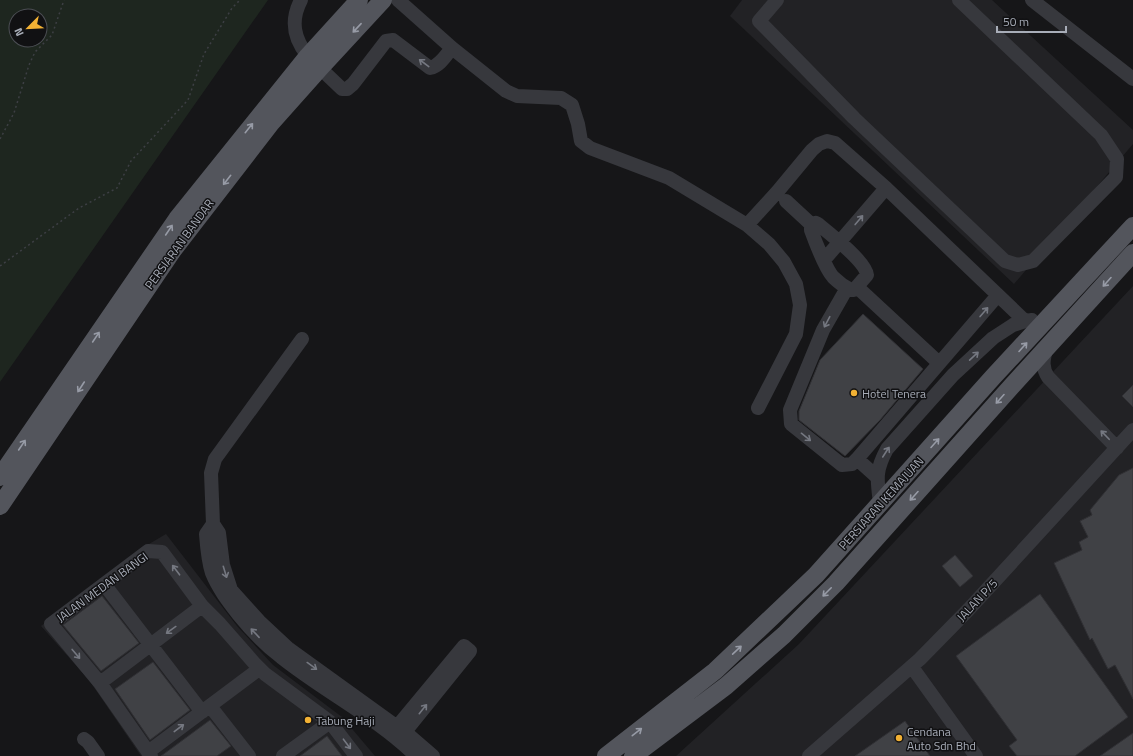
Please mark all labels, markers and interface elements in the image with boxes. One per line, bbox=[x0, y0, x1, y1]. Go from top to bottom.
north arrow bbox=[8, 8, 48, 48]
scale bar bbox=[997, 8, 1066, 34]
text: 50 m bbox=[1003, 12, 1029, 31]
one-way arrow bbox=[352, 23, 361, 34]
text: N bbox=[10, 25, 28, 39]
one-way arrow bbox=[418, 59, 429, 67]
one-way arrow bbox=[245, 122, 254, 133]
one-way arrow bbox=[222, 175, 231, 186]
street label: PERSIARAN BANDAR bbox=[140, 195, 218, 293]
one-way arrow bbox=[854, 214, 863, 225]
one-way arrow bbox=[165, 225, 173, 236]
one-way arrow bbox=[1102, 277, 1112, 287]
one-way arrow bbox=[979, 307, 988, 317]
one-way arrow bbox=[823, 315, 830, 327]
one-way arrow bbox=[92, 332, 100, 343]
one-way arrow bbox=[1018, 342, 1027, 352]
one-way arrow bbox=[969, 351, 979, 361]
one-way arrow bbox=[77, 381, 85, 392]
place label: Hotel Tenera bbox=[862, 384, 926, 403]
marker: Hotel Tenera bbox=[849, 388, 859, 398]
one-way arrow bbox=[996, 394, 1005, 404]
one-way arrow bbox=[1100, 430, 1110, 440]
one-way arrow bbox=[800, 432, 811, 441]
one-way arrow bbox=[930, 437, 939, 448]
one-way arrow bbox=[18, 439, 26, 450]
one-way arrow bbox=[882, 447, 890, 458]
street label: PERSIARAN KEMAJUAN bbox=[834, 452, 928, 554]
one-way arrow bbox=[909, 491, 918, 501]
street label: JALAN MEDAN BANGI bbox=[52, 547, 152, 627]
one-way arrow bbox=[171, 565, 180, 576]
one-way arrow bbox=[222, 565, 229, 578]
street label: JALAN P/5 bbox=[952, 574, 1002, 626]
one-way arrow bbox=[822, 587, 832, 597]
one-way arrow bbox=[166, 625, 177, 634]
one-way arrow bbox=[250, 628, 260, 638]
one-way arrow bbox=[732, 645, 742, 655]
one-way arrow bbox=[71, 648, 80, 659]
one-way arrow bbox=[306, 661, 317, 670]
one-way arrow bbox=[418, 704, 427, 715]
place label: Tabung Haji bbox=[316, 711, 375, 730]
marker: Tabung Haji bbox=[303, 715, 313, 725]
place label: Cendana Auto Sdn Bhd bbox=[907, 722, 976, 755]
one-way arrow bbox=[173, 724, 184, 732]
one-way arrow bbox=[631, 728, 642, 736]
marker: Cendana Auto Sdn Bhd bbox=[894, 733, 904, 743]
one-way arrow bbox=[343, 739, 351, 750]

